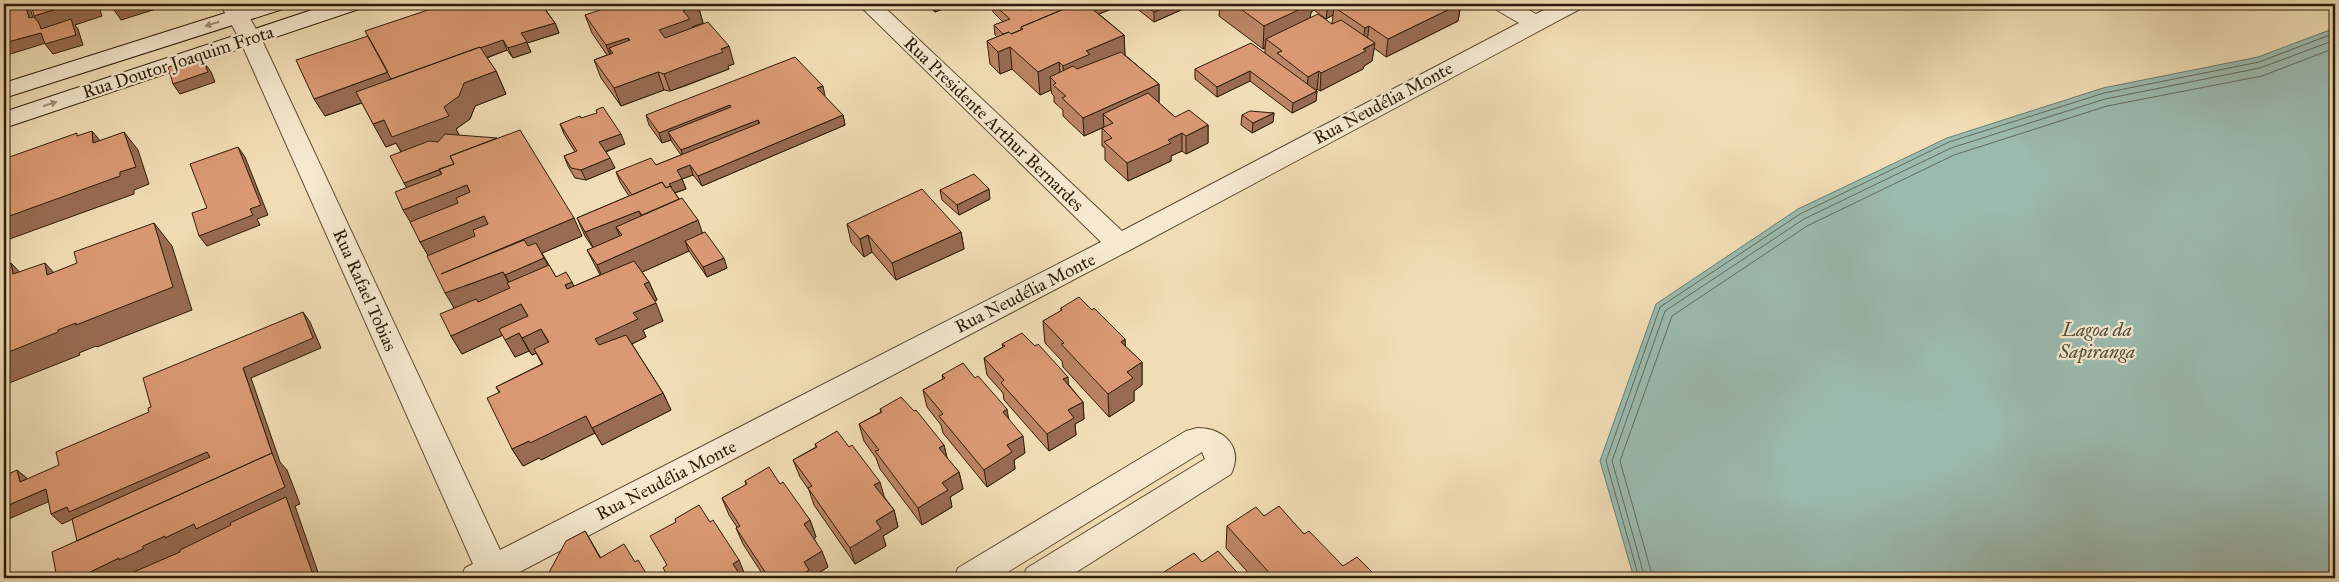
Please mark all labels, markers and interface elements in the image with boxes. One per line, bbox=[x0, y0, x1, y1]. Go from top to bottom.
street label: Rua Doutor Joaquim Frota bbox=[80, 21, 277, 104]
one-way arrow bbox=[205, 21, 220, 28]
street label: Rua Presidente Arthur Bernardes bbox=[899, 32, 1089, 216]
street label: Rua Neudélia Monte bbox=[1310, 57, 1456, 149]
one-way arrow bbox=[43, 100, 58, 108]
street label: Rua Rafael Tobias bbox=[328, 225, 402, 355]
street label: Rua Neudélia Monte bbox=[951, 248, 1099, 338]
water label: Lagoa da Sapiranga bbox=[2058, 318, 2135, 364]
street label: Rua Neudélia Monte bbox=[592, 435, 740, 525]

